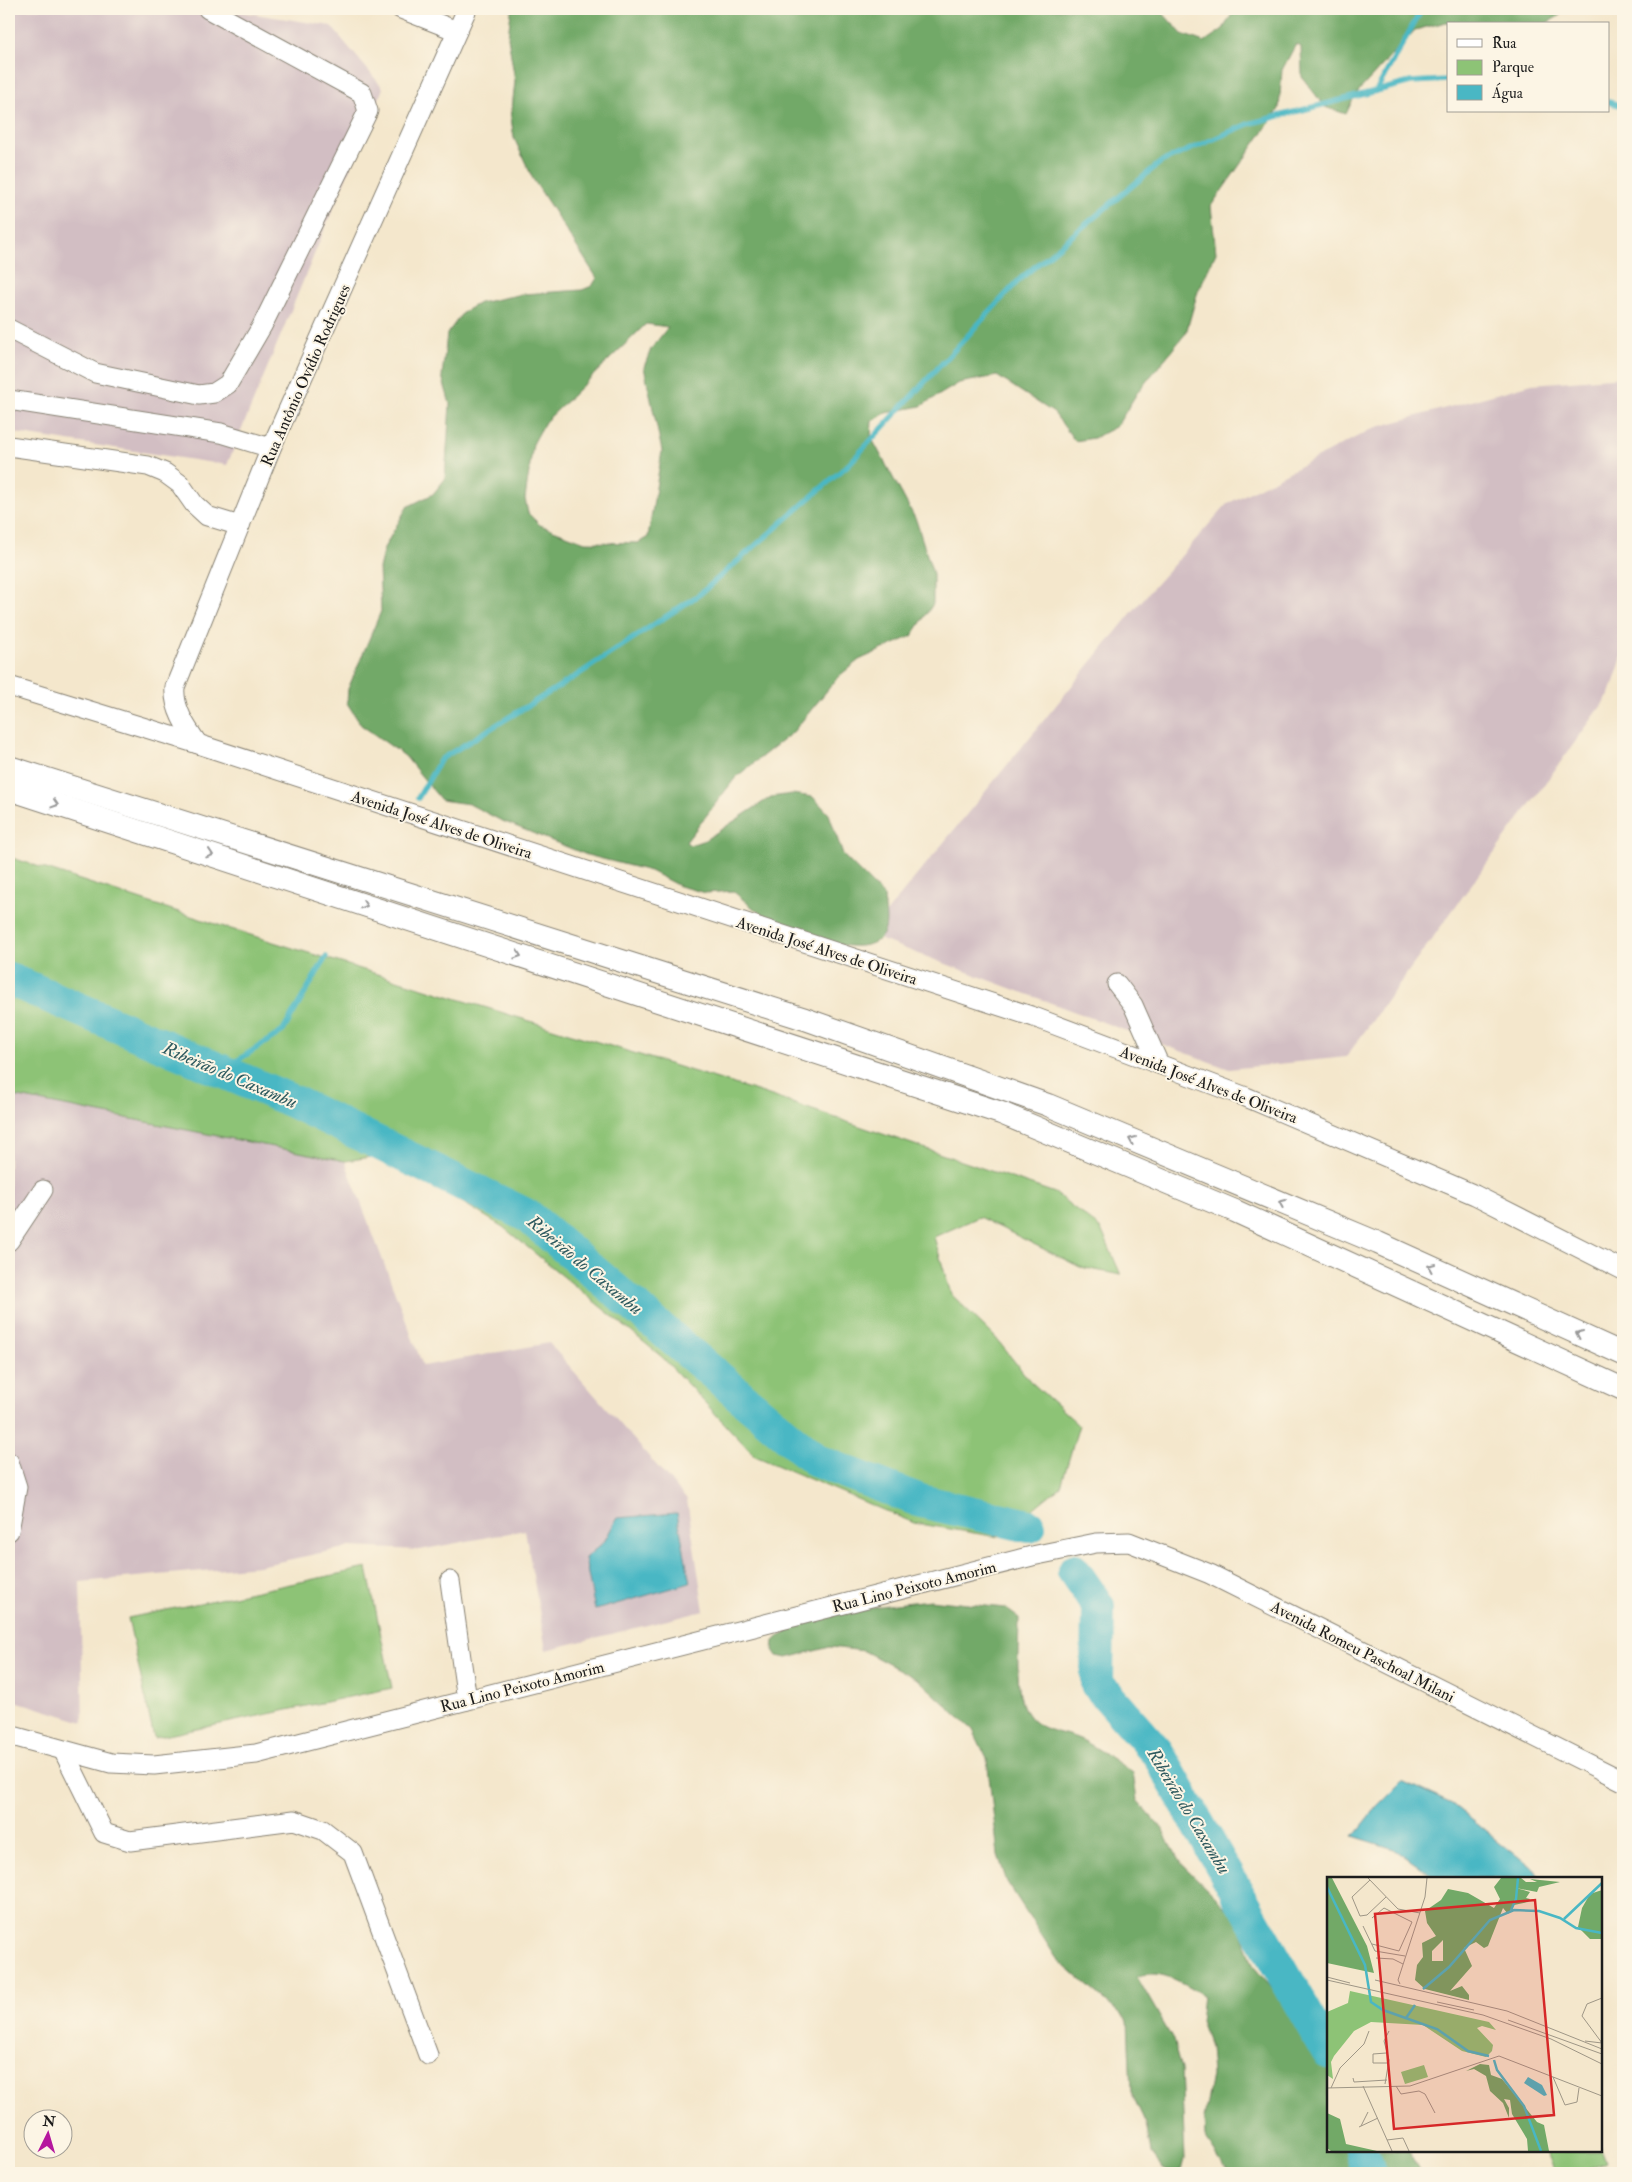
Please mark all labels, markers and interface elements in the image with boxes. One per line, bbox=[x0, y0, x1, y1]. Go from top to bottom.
legend bbox=[1447, 22, 1610, 112]
text: Rua bbox=[1492, 34, 1517, 53]
text: Parque bbox=[1492, 58, 1534, 77]
text: Água bbox=[1491, 82, 1524, 103]
street label: Rua Antônio Ovídio Rodrigues bbox=[257, 281, 355, 469]
street label: Avenida José Alves de Oliveira bbox=[348, 786, 535, 865]
one-way arrow bbox=[50, 798, 59, 808]
one-way arrow bbox=[205, 848, 213, 858]
one-way arrow bbox=[359, 899, 368, 909]
street label: Avenida José Alves de Oliveira bbox=[733, 912, 920, 991]
one-way arrow bbox=[514, 949, 522, 959]
water label: Ribeirão do Caxambu bbox=[159, 1037, 301, 1114]
street label: Avenida José Alves de Oliveira bbox=[1116, 1041, 1301, 1129]
one-way arrow bbox=[1128, 1136, 1137, 1146]
one-way arrow bbox=[1278, 1198, 1287, 1209]
water label: Ribeirão do Caxambu bbox=[522, 1210, 647, 1320]
one-way arrow bbox=[1427, 1262, 1436, 1273]
one-way arrow bbox=[1575, 1330, 1584, 1340]
street label: Rua Lino Peixoto Amorim bbox=[830, 1557, 999, 1617]
street label: Avenida Romeu Paschoal Milani bbox=[1266, 1596, 1458, 1707]
street label: Rua Lino Peixoto Amorim bbox=[438, 1657, 607, 1717]
water label: Ribeirão do Caxambu bbox=[1141, 1743, 1236, 1879]
inset map bbox=[1327, 1877, 1602, 2152]
north arrow bbox=[22, 2110, 72, 2160]
text: N bbox=[41, 2112, 57, 2131]

